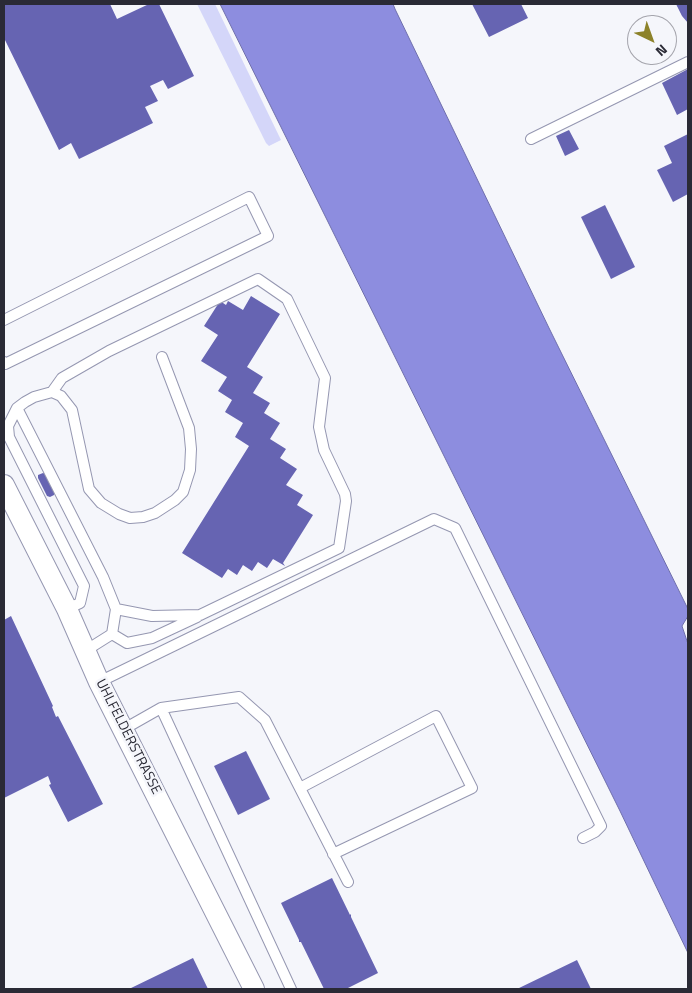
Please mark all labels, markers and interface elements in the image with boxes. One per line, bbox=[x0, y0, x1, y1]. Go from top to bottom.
north arrow bbox=[627, 15, 677, 65]
text: N bbox=[651, 40, 672, 62]
street label: UHLFELDERSTRASSE bbox=[92, 677, 164, 797]

